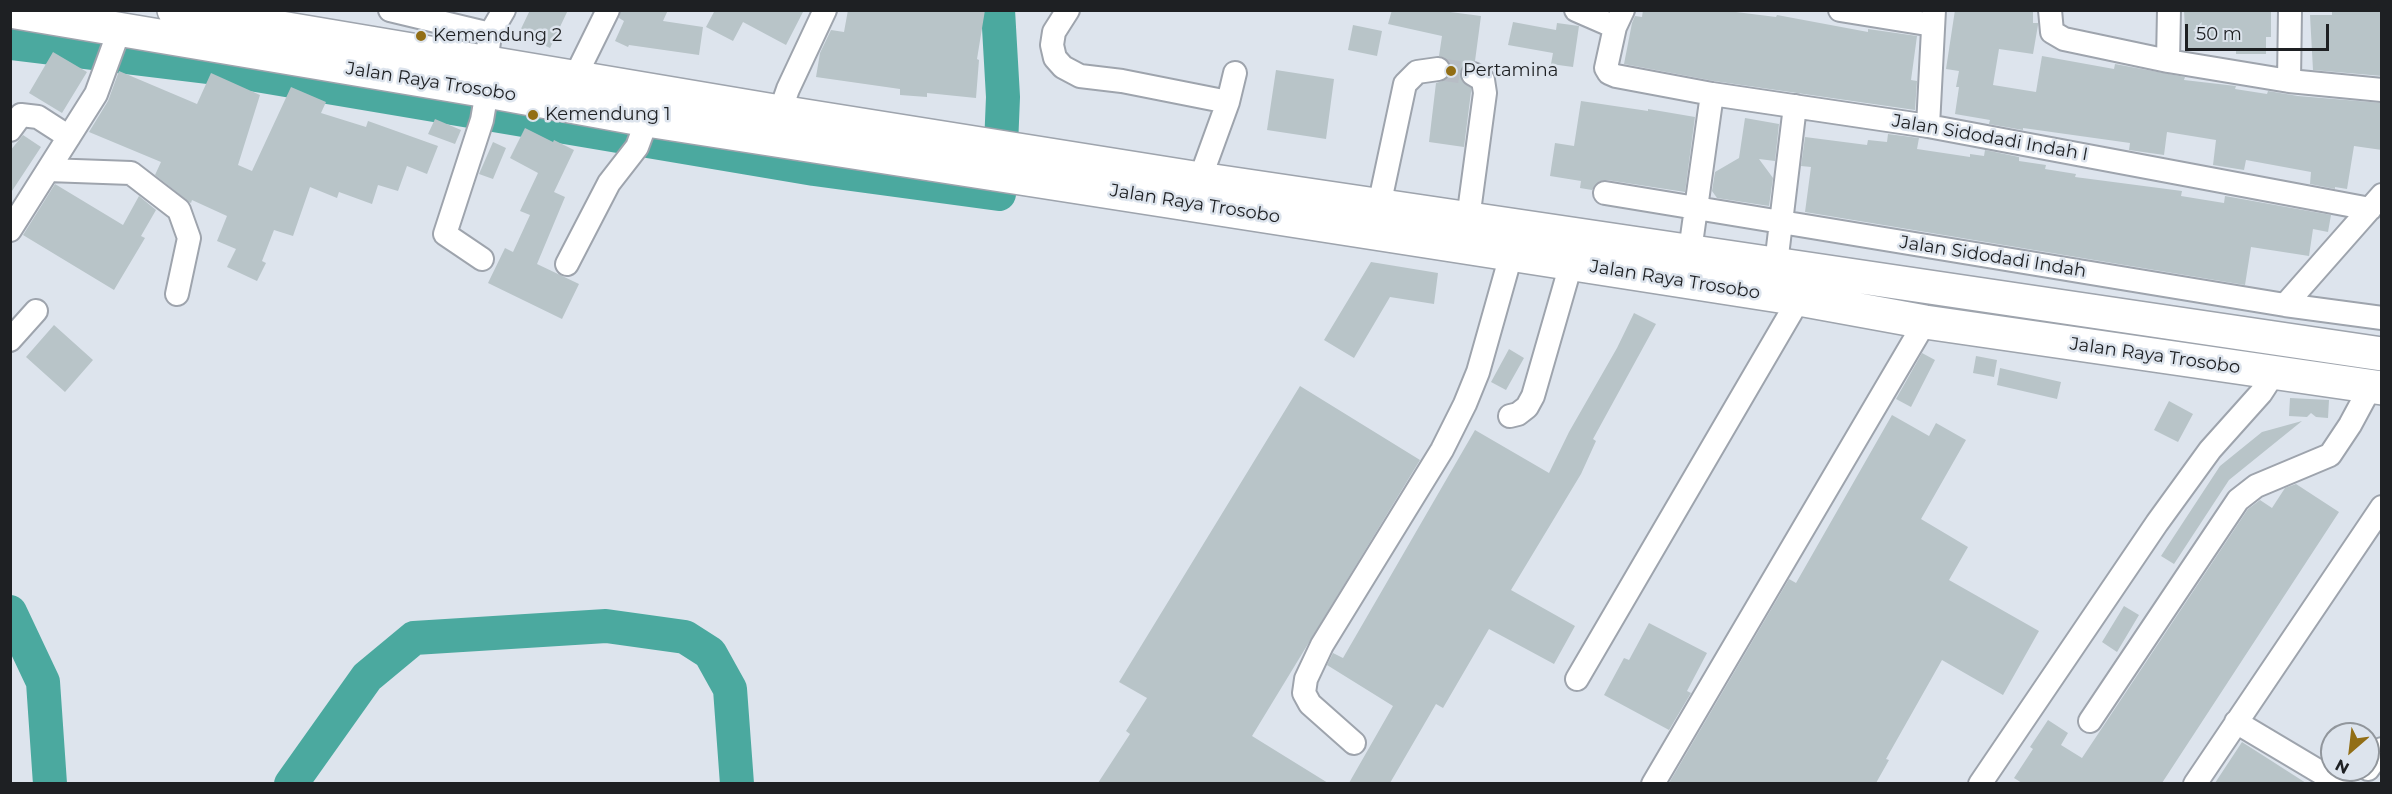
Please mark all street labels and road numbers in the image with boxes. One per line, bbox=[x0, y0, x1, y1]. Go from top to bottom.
street label: Jalan Raya Trosobo bbox=[344, 58, 518, 106]
street label: Jalan Sidodadi Indah I bbox=[1890, 110, 2090, 166]
street label: Jalan Raya Trosobo bbox=[1108, 180, 1282, 228]
street label: Jalan Sidodadi Indah bbox=[1898, 232, 2088, 282]
street label: Jalan Raya Trosobo bbox=[1588, 256, 1762, 304]
street label: Jalan Raya Trosobo bbox=[2068, 333, 2242, 379]

